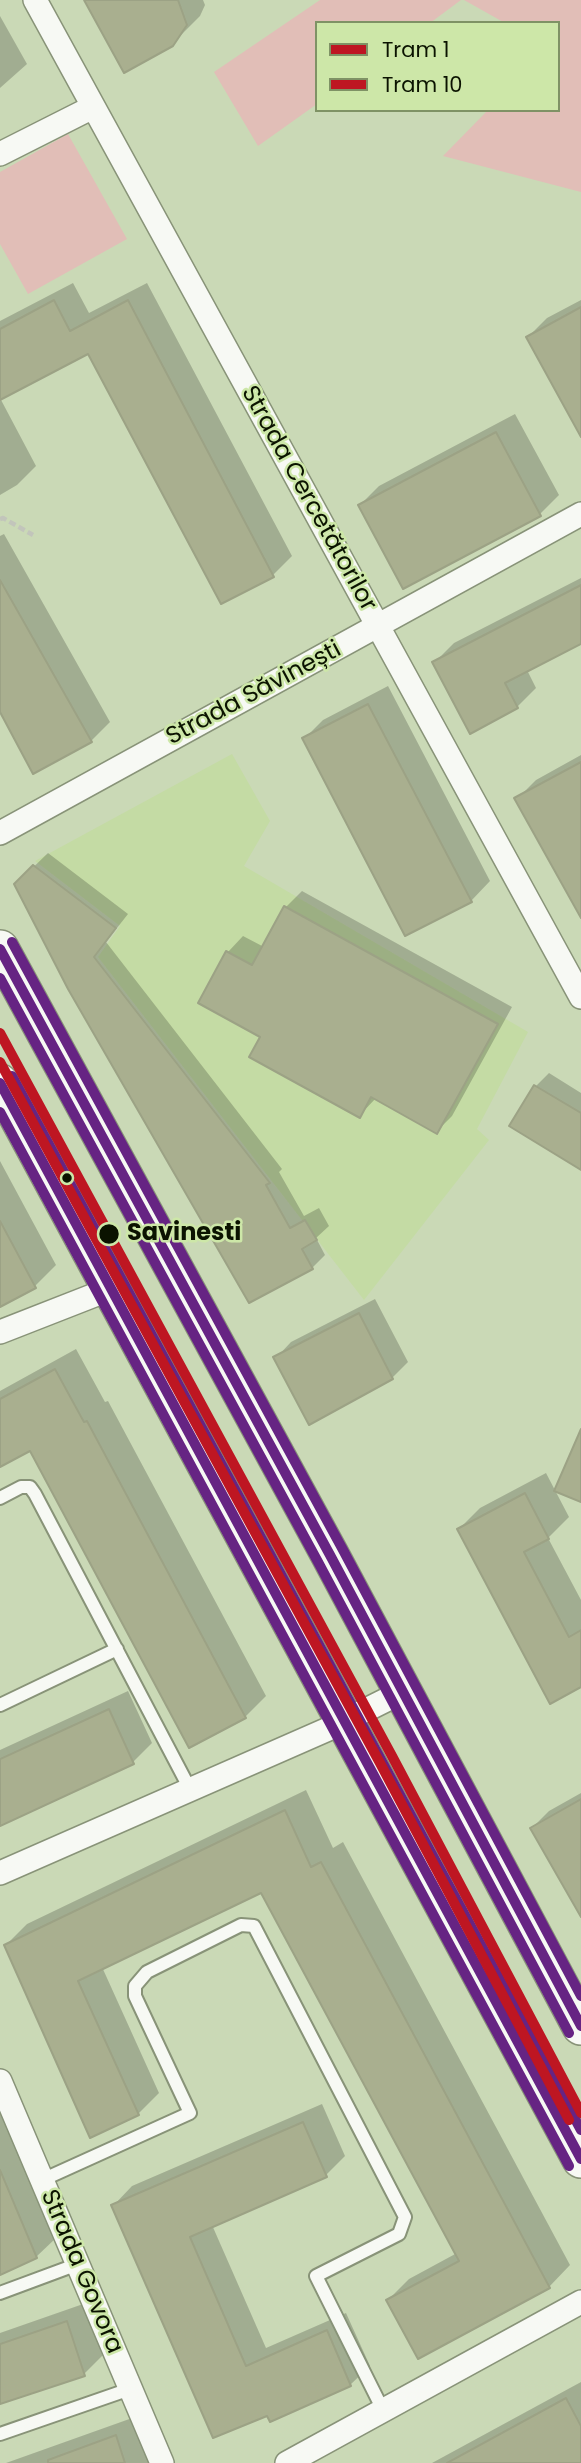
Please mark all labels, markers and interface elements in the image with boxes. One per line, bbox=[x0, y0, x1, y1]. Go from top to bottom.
legend bbox=[315, 21, 560, 112]
text: Tram 1 bbox=[382, 35, 449, 64]
text: Tram 10 bbox=[382, 70, 463, 99]
street label: Strada Cercetătorilor bbox=[234, 381, 382, 617]
street label: Strada Săvinești bbox=[162, 636, 346, 752]
unlabelled marker bbox=[60, 1171, 74, 1185]
place label: Savinesti bbox=[127, 1220, 241, 1248]
marker: Savinesti bbox=[97, 1222, 121, 1246]
street label: Strada Govora bbox=[34, 2186, 128, 2358]

